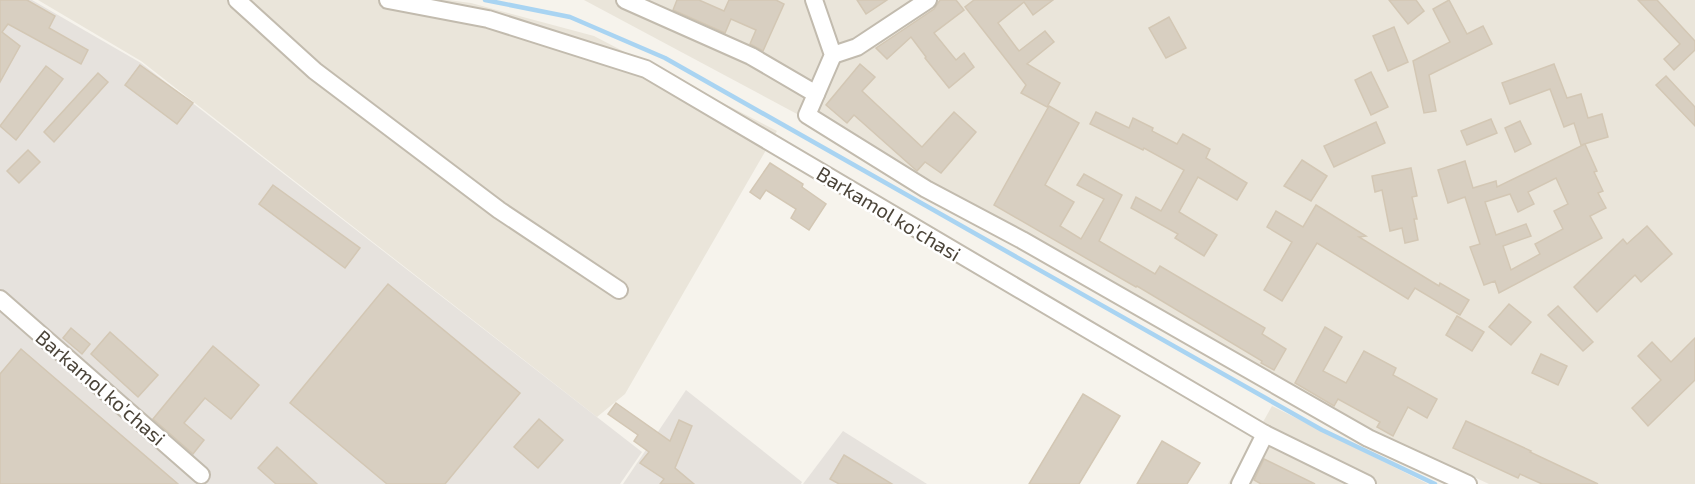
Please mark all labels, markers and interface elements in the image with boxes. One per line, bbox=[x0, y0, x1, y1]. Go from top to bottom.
street label: Barkamol ko'chasi bbox=[813, 161, 965, 265]
street label: Barkamol ko'chasi bbox=[31, 324, 171, 450]

